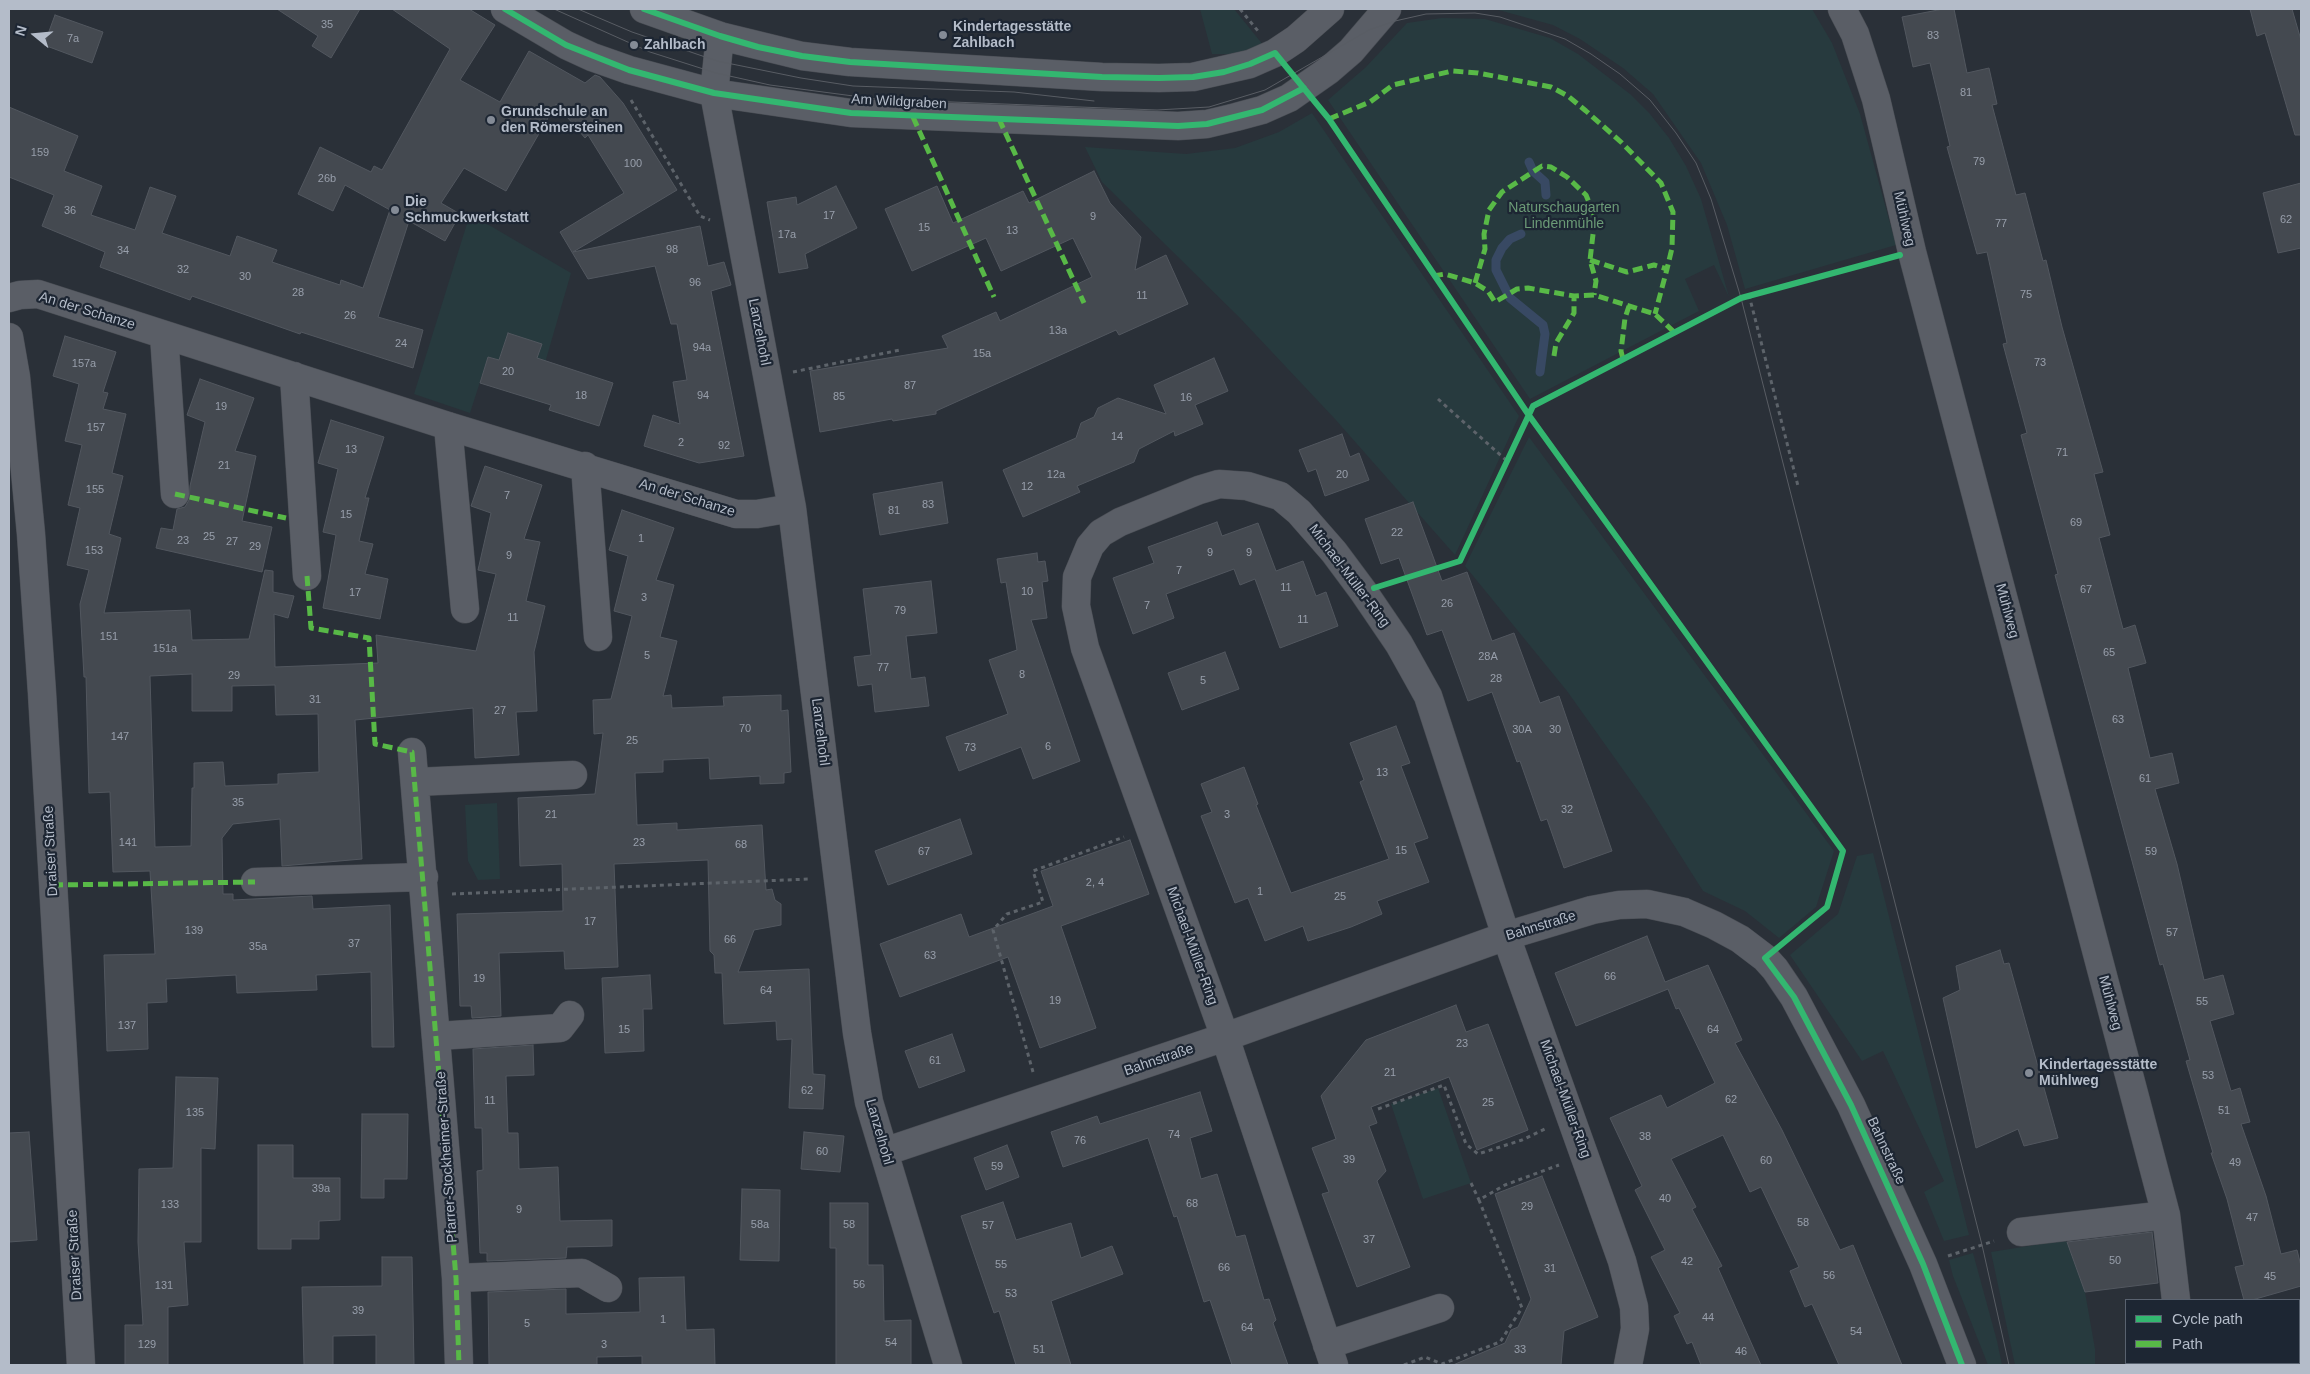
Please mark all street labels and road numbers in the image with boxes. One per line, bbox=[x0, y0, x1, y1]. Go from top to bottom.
street label: Am Wildgraben bbox=[851, 91, 947, 113]
street label: Mühlweg bbox=[1890, 190, 1918, 248]
street label: An der Schanze bbox=[37, 288, 137, 334]
street label: Lanzelhohl bbox=[744, 297, 774, 367]
street label: An der Schanze bbox=[637, 475, 737, 521]
street label: Michael-Müller-Ring bbox=[1305, 521, 1393, 631]
street label: Mühlweg bbox=[1992, 582, 2022, 640]
street label: Lanzelhohl bbox=[808, 697, 832, 767]
street label: Draiser Straße bbox=[40, 805, 62, 897]
street label: Michael-Müller-Ring bbox=[1163, 885, 1221, 1007]
street label: Bahnstraße bbox=[1504, 907, 1578, 945]
street label: Mühlweg bbox=[2095, 974, 2125, 1032]
street label: Michael-Müller-Ring bbox=[1536, 1038, 1594, 1160]
street label: Bahnstraße bbox=[1122, 1040, 1196, 1080]
street label: Pfarrer-Stockheimer-Straße bbox=[433, 1071, 461, 1243]
street label: Lanzelhohl bbox=[862, 1097, 896, 1167]
street label: Bahnstraße bbox=[1863, 1115, 1909, 1187]
street label: Draiser Straße bbox=[64, 1209, 86, 1301]

